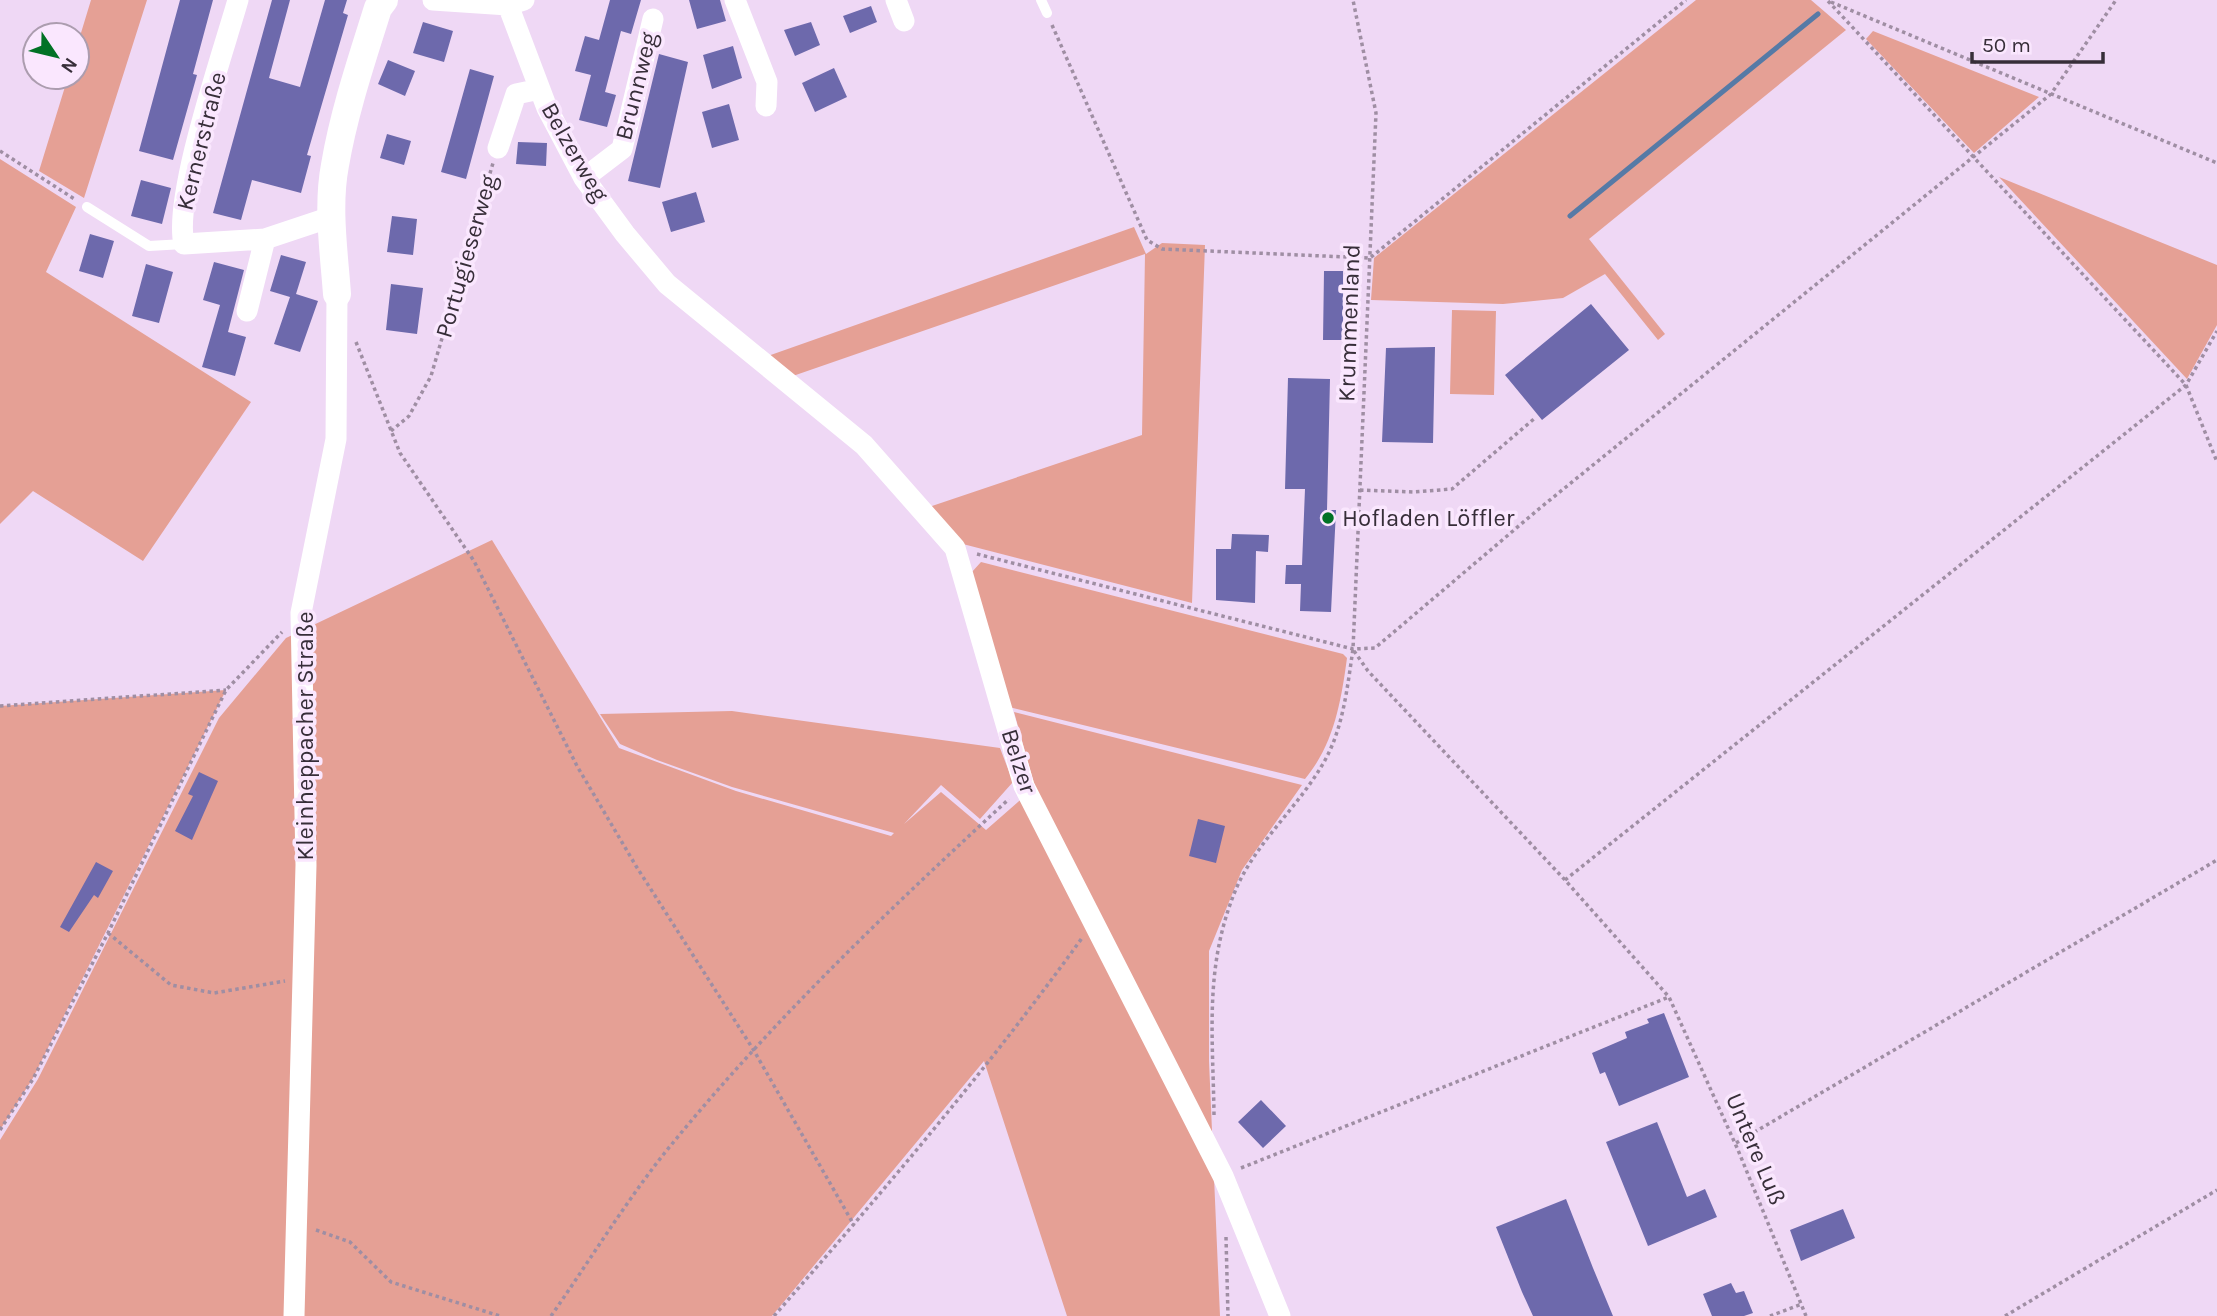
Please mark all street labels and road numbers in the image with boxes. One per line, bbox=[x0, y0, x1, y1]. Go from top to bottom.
street label: Brunnweg bbox=[609, 29, 663, 143]
street label: Kernerstraße bbox=[170, 69, 232, 213]
street label: Belzerweg bbox=[535, 98, 615, 207]
street label: Portugieserweg bbox=[429, 171, 503, 341]
street label: Krummenland bbox=[1332, 243, 1366, 403]
street label: Kleinheppacher Straße bbox=[291, 611, 319, 861]
street label: Belzer bbox=[995, 725, 1043, 797]
street label: Untere Luß bbox=[1720, 1089, 1792, 1209]

